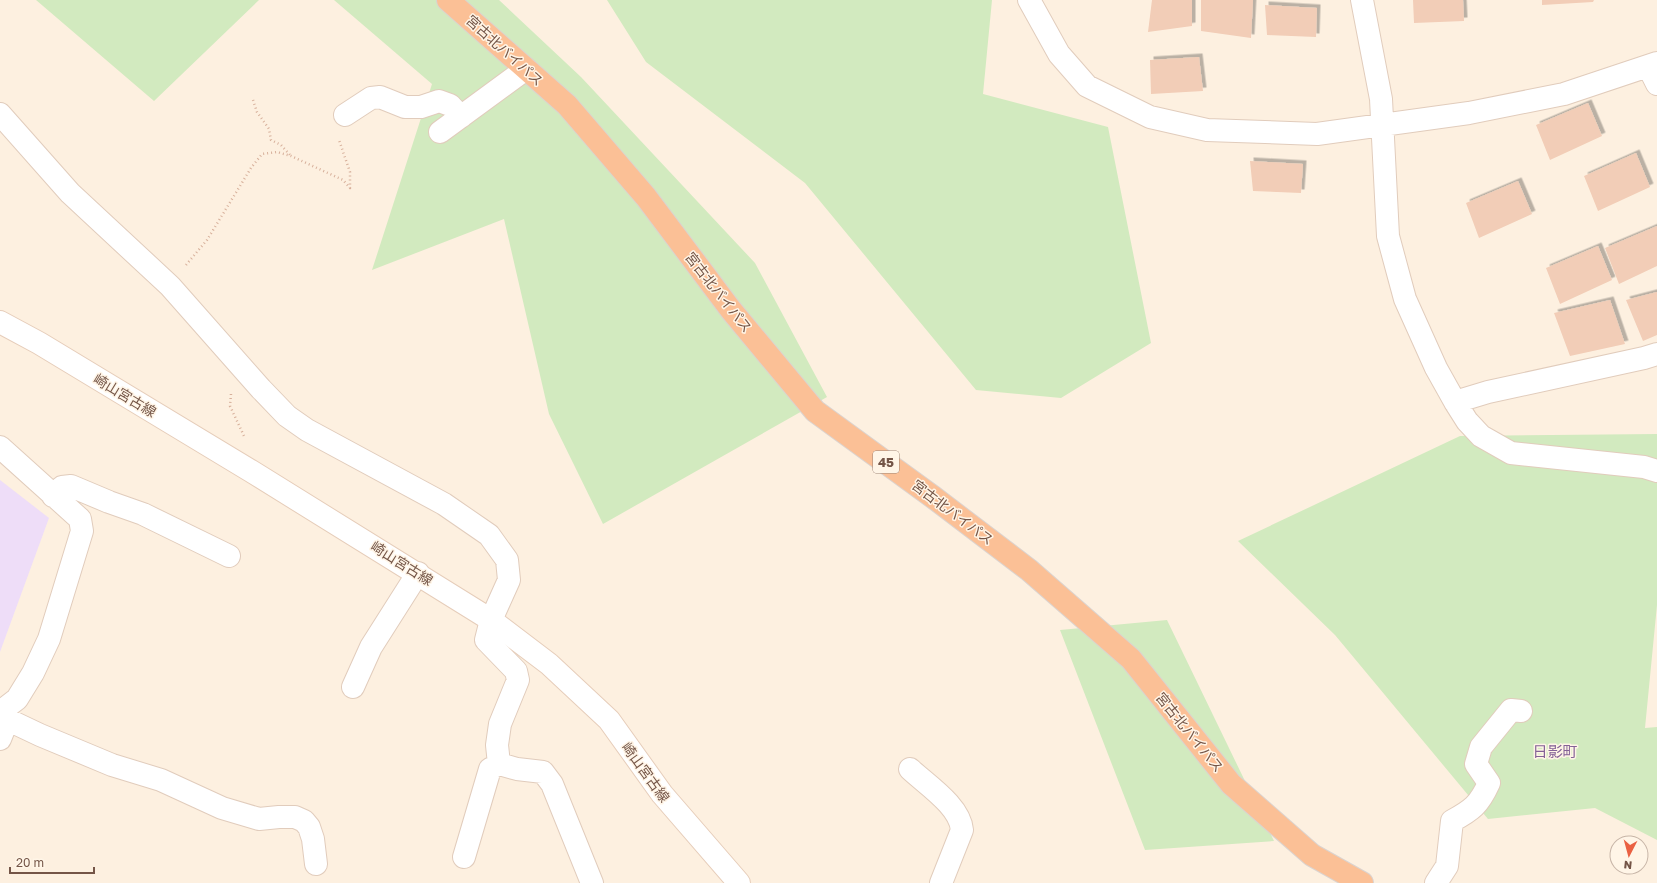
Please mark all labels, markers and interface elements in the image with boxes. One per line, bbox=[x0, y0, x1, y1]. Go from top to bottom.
street label: 宮古北バイパス bbox=[463, 11, 547, 89]
street label: 宮古北バイパス bbox=[682, 248, 756, 336]
street label: 崎山宮古線 bbox=[91, 370, 159, 420]
road number: 45 bbox=[873, 451, 899, 473]
street label: 宮古北バイパス bbox=[909, 476, 997, 548]
street label: 崎山宮古線 bbox=[368, 537, 436, 589]
street label: 宮古北バイパス bbox=[1153, 689, 1227, 775]
street label: 崎山宮古線 bbox=[619, 739, 673, 805]
district label: 日影町 bbox=[1532, 742, 1578, 760]
north arrow bbox=[1609, 835, 1649, 875]
scale bar bbox=[10, 849, 94, 875]
text: 20 m bbox=[16, 855, 44, 870]
text: N bbox=[1623, 859, 1633, 872]

